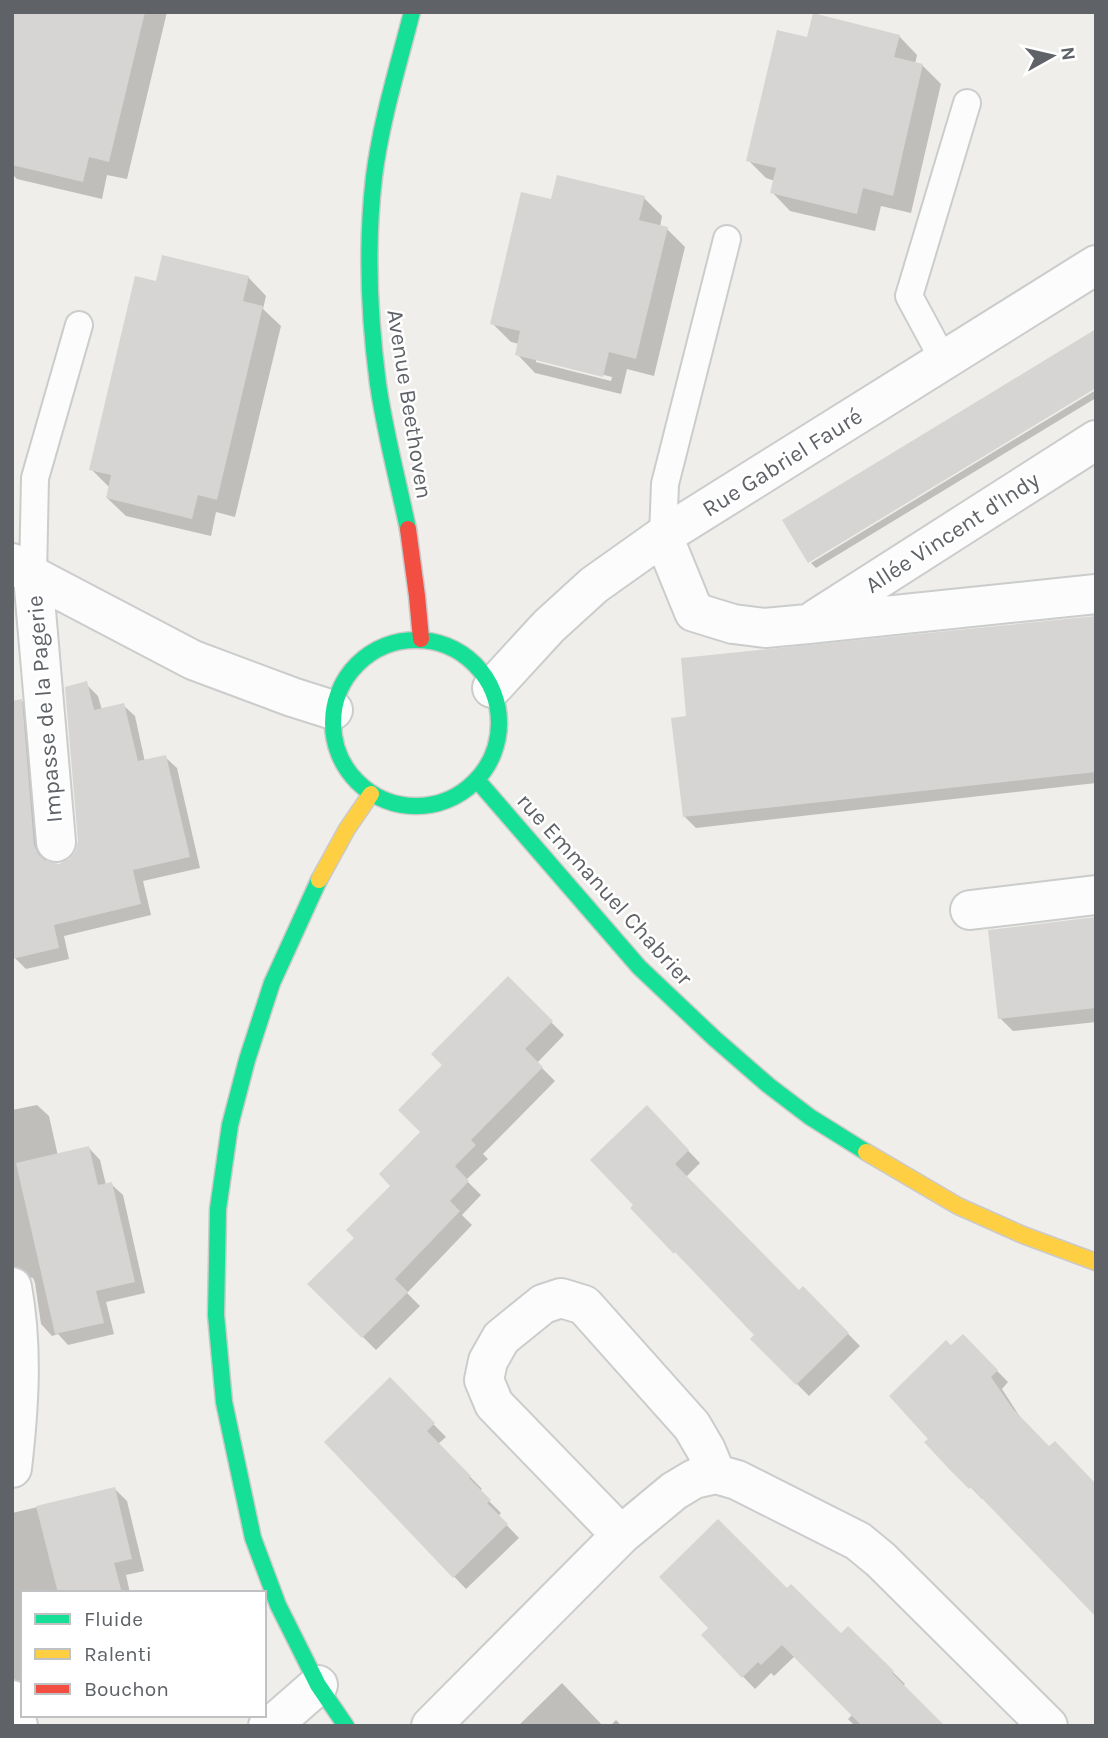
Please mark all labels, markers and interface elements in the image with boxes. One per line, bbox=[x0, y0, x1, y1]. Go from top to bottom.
north arrow bbox=[1017, 21, 1087, 91]
text: N bbox=[1056, 45, 1080, 62]
street label: Avenue Beethoven bbox=[381, 307, 438, 501]
street label: Rue Gabriel Fauré bbox=[697, 402, 867, 522]
street label: Allée Vincent d'Indy bbox=[860, 466, 1045, 599]
street label: Impasse de la Pagerie bbox=[21, 594, 68, 824]
street label: rue Emmanuel Chabrier bbox=[511, 788, 698, 991]
legend bbox=[21, 1591, 266, 1717]
text: Fluide bbox=[84, 1607, 143, 1631]
text: Ralenti bbox=[84, 1642, 152, 1666]
text: Bouchon bbox=[84, 1677, 169, 1701]

